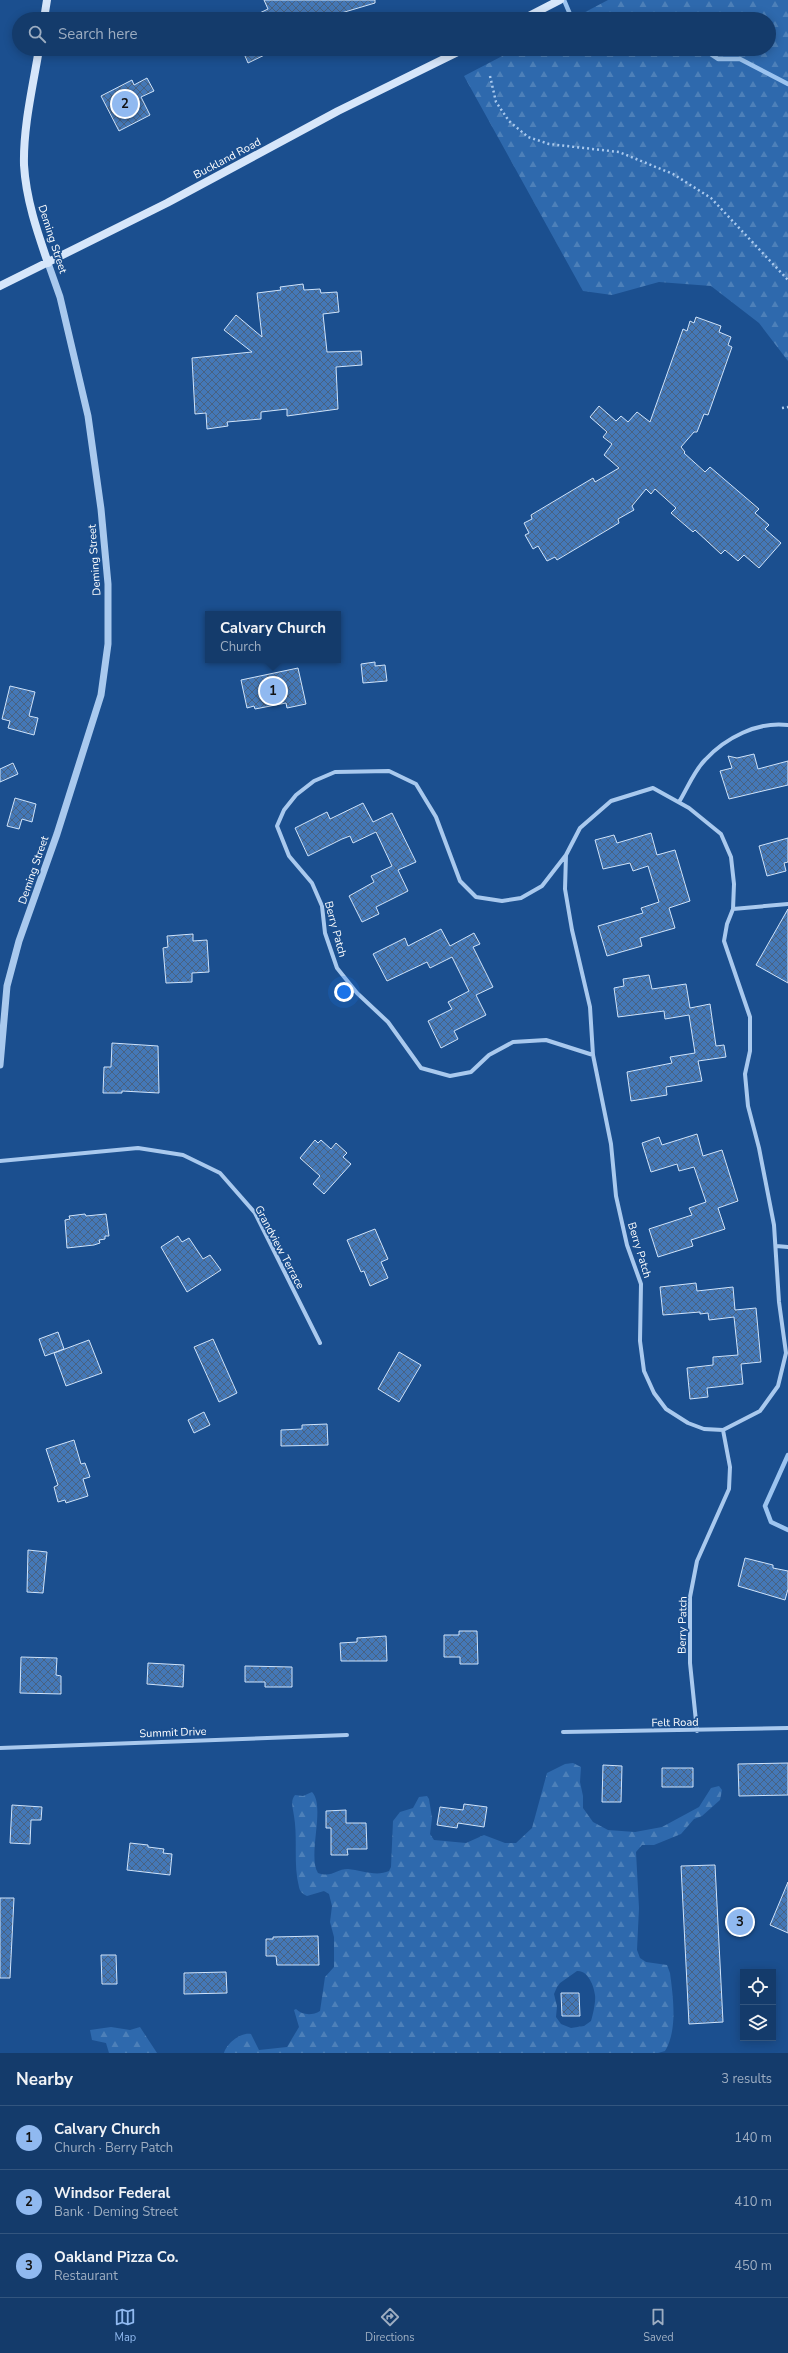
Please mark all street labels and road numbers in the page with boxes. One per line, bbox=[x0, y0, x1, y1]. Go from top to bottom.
street label: Buckland Road bbox=[191, 134, 264, 183]
street label: Deming Street bbox=[34, 203, 71, 276]
street label: Deming Street bbox=[85, 524, 104, 596]
street label: Deming Street bbox=[15, 834, 52, 906]
street label: Berry Patch bbox=[321, 899, 350, 959]
street label: Grandview Terrace bbox=[251, 1203, 308, 1292]
street label: Berry Patch bbox=[624, 1220, 655, 1280]
street label: Berry Patch bbox=[674, 1596, 691, 1654]
street label: Felt Road bbox=[651, 1715, 699, 1730]
street label: Summit Drive bbox=[139, 1724, 207, 1741]

